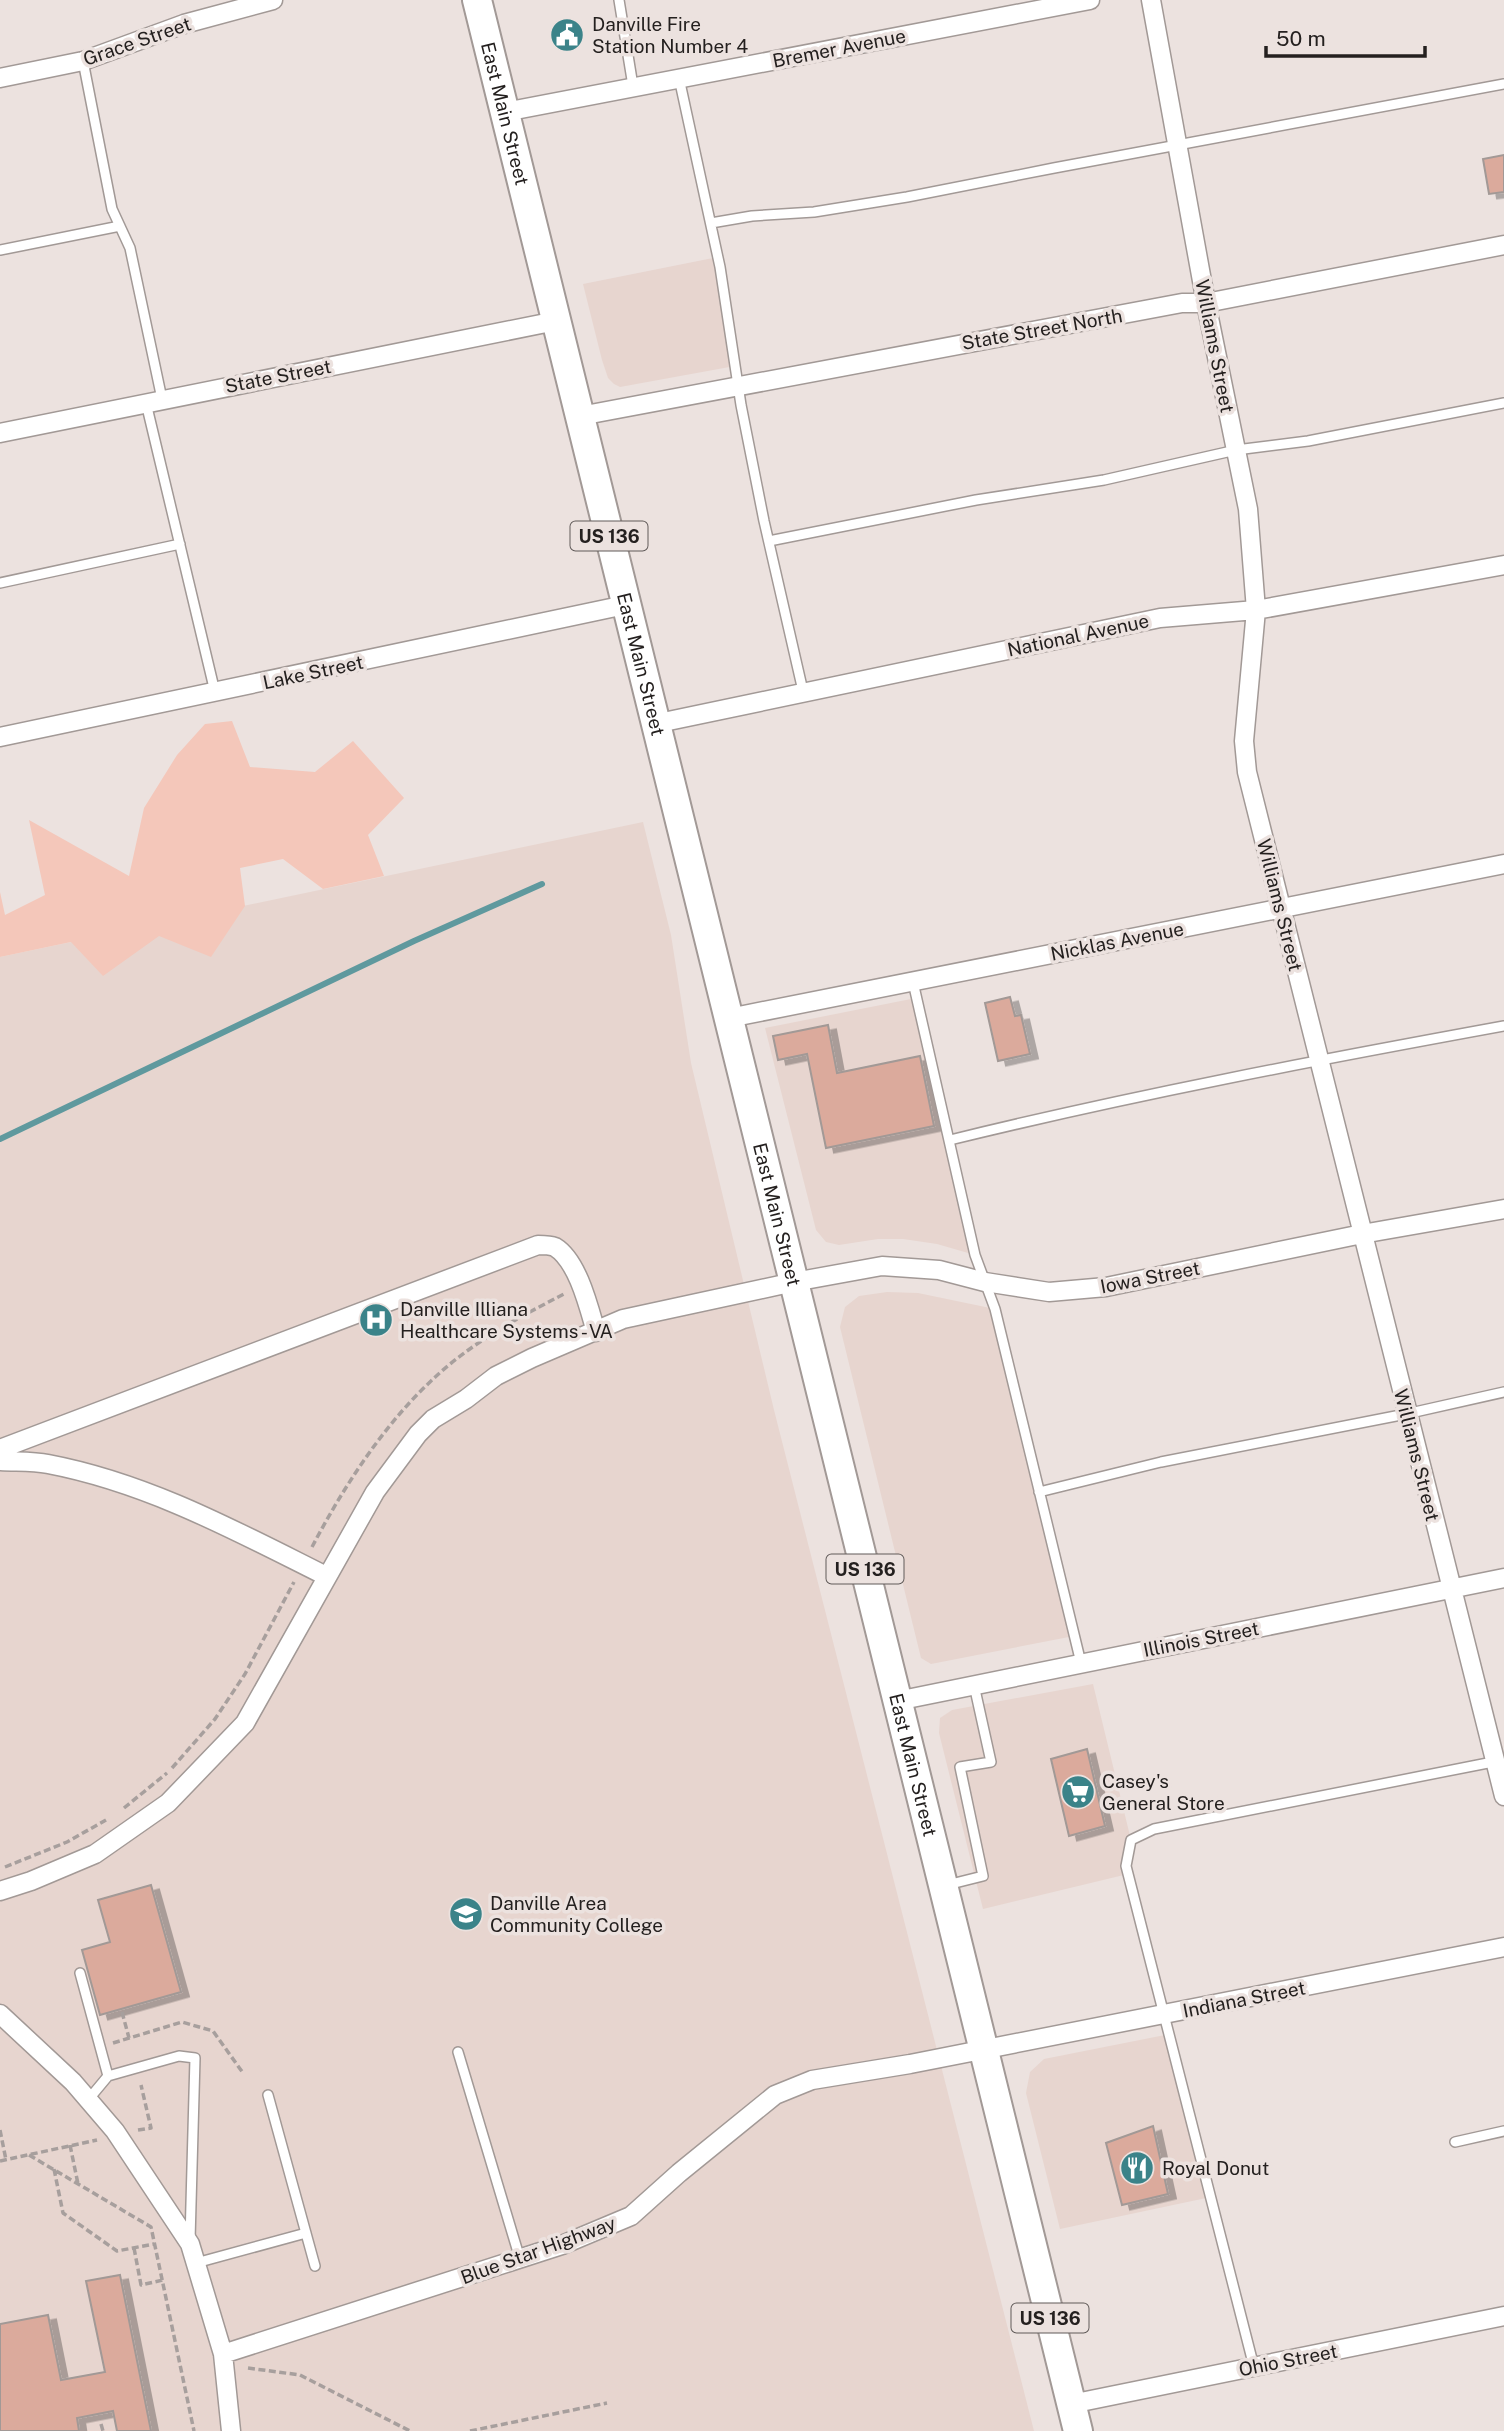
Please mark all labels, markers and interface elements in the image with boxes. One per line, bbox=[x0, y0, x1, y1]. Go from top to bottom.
street label: Grace Street bbox=[80, 12, 194, 70]
place label: Danville Fire Station Number 4 bbox=[592, 13, 748, 57]
scale bar bbox=[1266, 14, 1425, 58]
public building icon: Danville Fire Station Number 4 bbox=[548, 16, 586, 54]
street label: Bremer Avenue bbox=[771, 24, 907, 72]
text: 50 m bbox=[1276, 26, 1326, 51]
street label: East Main Street bbox=[477, 40, 533, 187]
street label: Williams Street bbox=[1191, 277, 1239, 415]
street label: State Street North bbox=[960, 304, 1124, 354]
street label: State Street bbox=[223, 355, 333, 397]
road number: US 136 bbox=[570, 522, 648, 550]
street label: East Main Street bbox=[613, 590, 669, 738]
street label: National Avenue bbox=[1005, 609, 1151, 661]
street label: Lake Street bbox=[261, 651, 365, 693]
street label: Williams Street bbox=[1253, 837, 1307, 973]
street label: Nicklas Avenue bbox=[1048, 917, 1186, 965]
street label: East Main Street bbox=[749, 1141, 806, 1288]
street label: Iowa Street bbox=[1098, 1257, 1202, 1297]
place label: Danville Illiana Healthcare Systems - VA bbox=[400, 1298, 613, 1342]
hospital icon: Danville Illiana Healthcare Systems - VA bbox=[357, 1301, 395, 1339]
street label: Williams Street bbox=[1390, 1387, 1444, 1523]
road number: US 136 bbox=[826, 1554, 903, 1584]
street label: Illinois Street bbox=[1141, 1617, 1261, 1661]
street label: East Main Street bbox=[885, 1691, 942, 1839]
place label: Casey's General Store bbox=[1102, 1770, 1225, 1814]
supermarket icon: Casey's General Store bbox=[1059, 1773, 1097, 1811]
place label: Danville Area Community College bbox=[490, 1892, 663, 1936]
school or university icon: Danville Area Community College bbox=[447, 1895, 485, 1933]
street label: Indiana Street bbox=[1181, 1976, 1307, 2022]
restaurant icon: Royal Donut bbox=[1118, 2149, 1156, 2187]
place label: Royal Donut bbox=[1162, 2157, 1269, 2179]
street label: Blue Star Highway bbox=[457, 2212, 619, 2288]
road number: US 136 bbox=[1012, 2304, 1088, 2332]
street label: Ohio Street bbox=[1237, 2340, 1339, 2380]

